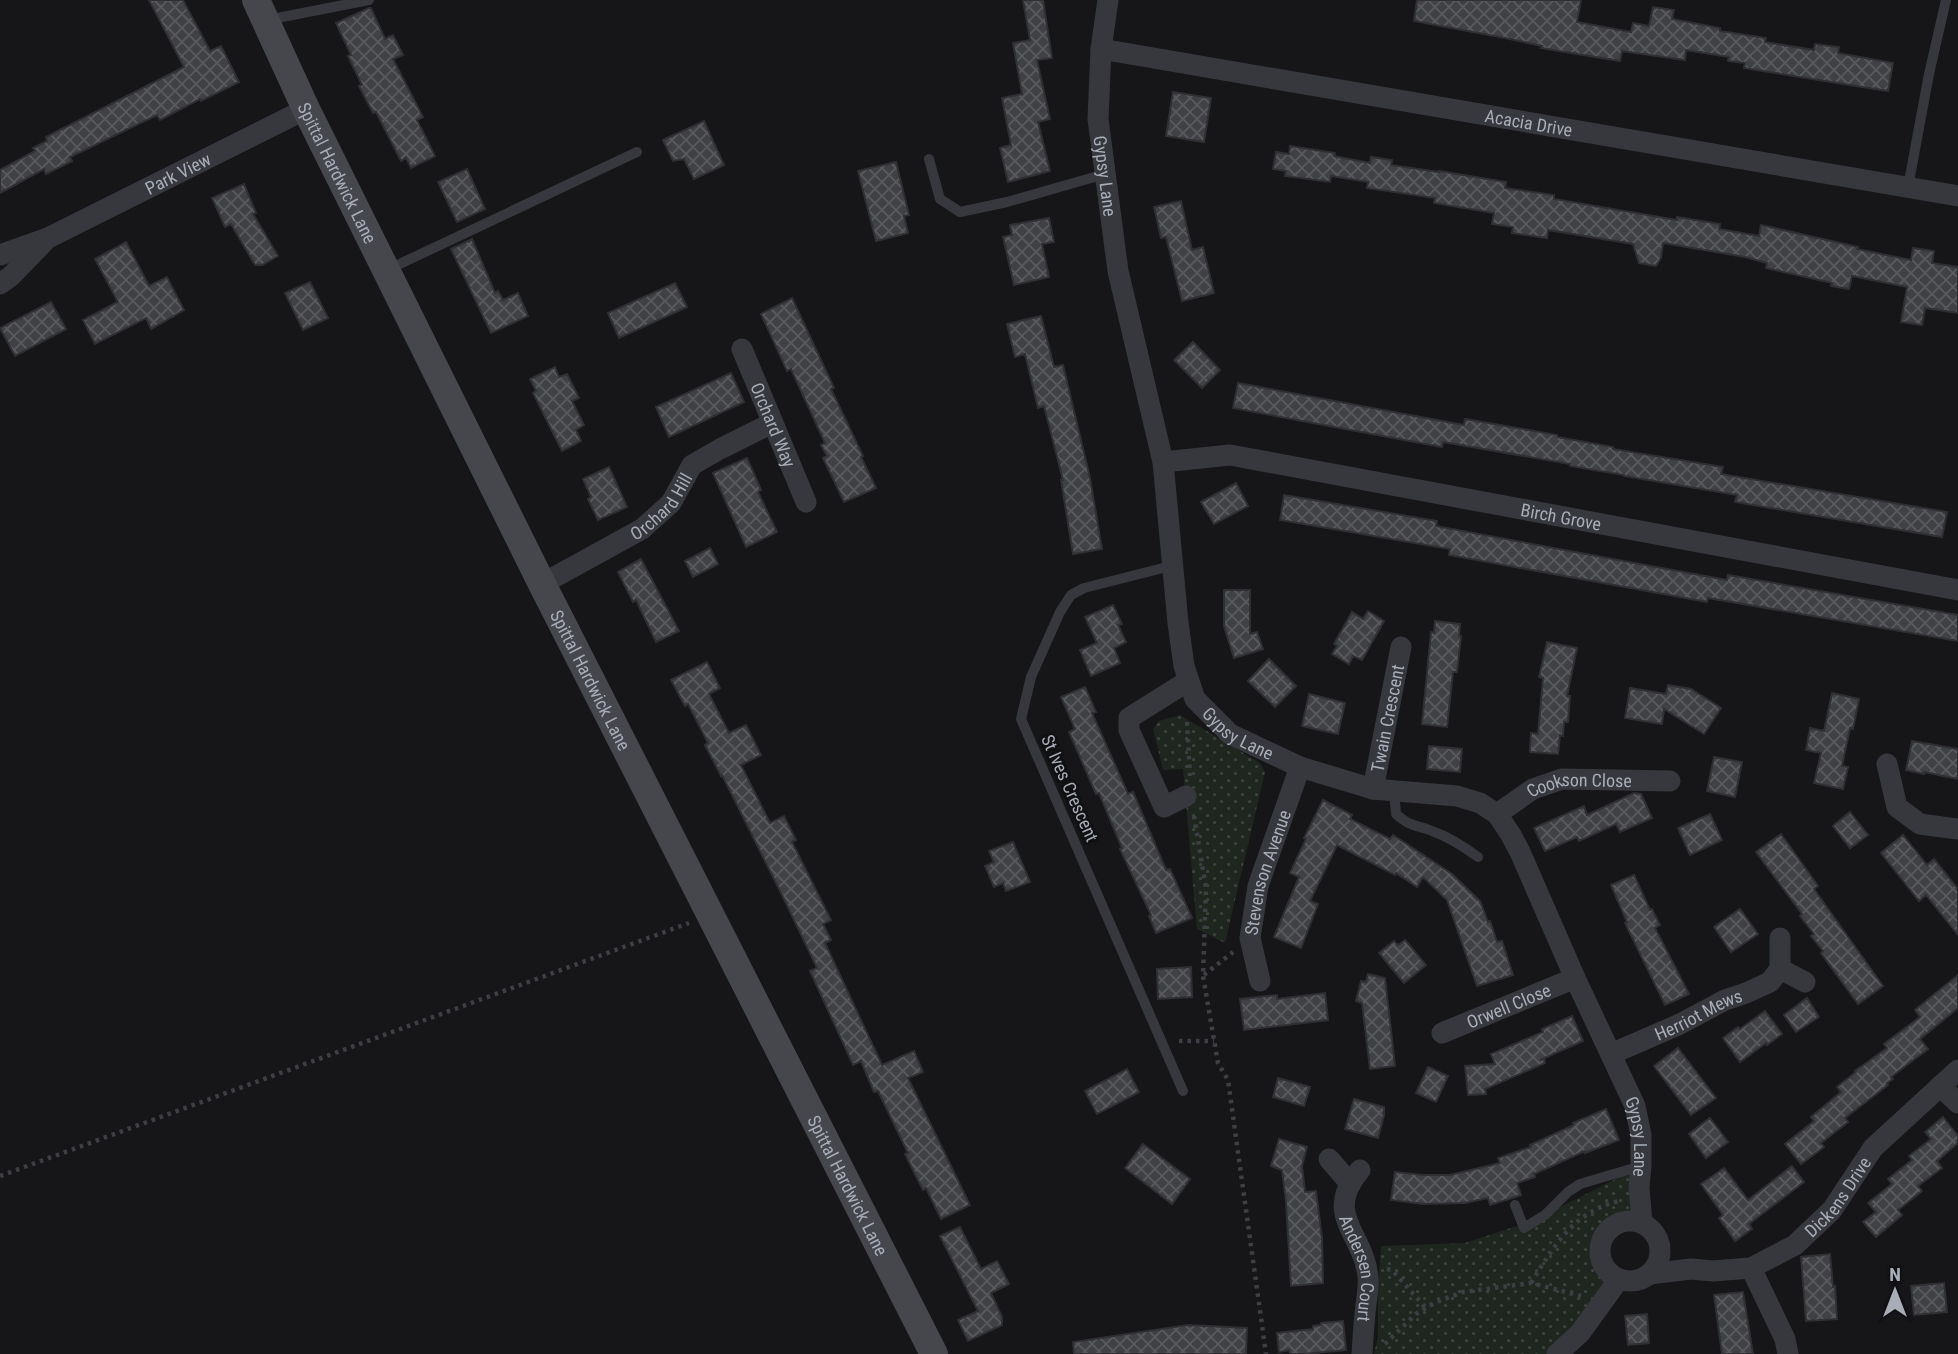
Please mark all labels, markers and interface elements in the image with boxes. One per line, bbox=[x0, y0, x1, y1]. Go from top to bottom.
street label: Spittal Hardwick Lane bbox=[294, 99, 381, 247]
street label: Acacia Drive bbox=[1483, 105, 1574, 140]
street label: Gypsy Lane bbox=[1090, 134, 1121, 218]
street label: Park View bbox=[141, 148, 214, 198]
street label: Orchard Way bbox=[747, 379, 801, 471]
street label: Orchard Hill bbox=[626, 469, 696, 544]
street label: Birch Grove bbox=[1519, 499, 1603, 534]
street label: Spittal Hardwick Lane bbox=[546, 606, 635, 754]
street label: Twain Crescent bbox=[1366, 663, 1408, 774]
street label: Gypsy Lane bbox=[1198, 702, 1277, 764]
street label: St Ives Crescent bbox=[1037, 731, 1103, 845]
street label: Cookson Close bbox=[1522, 768, 1632, 801]
street label: Stevenson Avenue bbox=[1240, 807, 1295, 937]
street label: Orwell Close bbox=[1463, 979, 1554, 1032]
street label: Herriot Mews bbox=[1651, 985, 1745, 1044]
street label: Gypsy Lane bbox=[1621, 1093, 1652, 1178]
street label: Spittal Hardwick Lane bbox=[804, 1112, 893, 1259]
street label: Dickens Drive bbox=[1800, 1153, 1875, 1241]
street label: Andersen Court bbox=[1335, 1212, 1379, 1323]
north arrow bbox=[1860, 1256, 1930, 1326]
text: N bbox=[1889, 1263, 1901, 1286]

